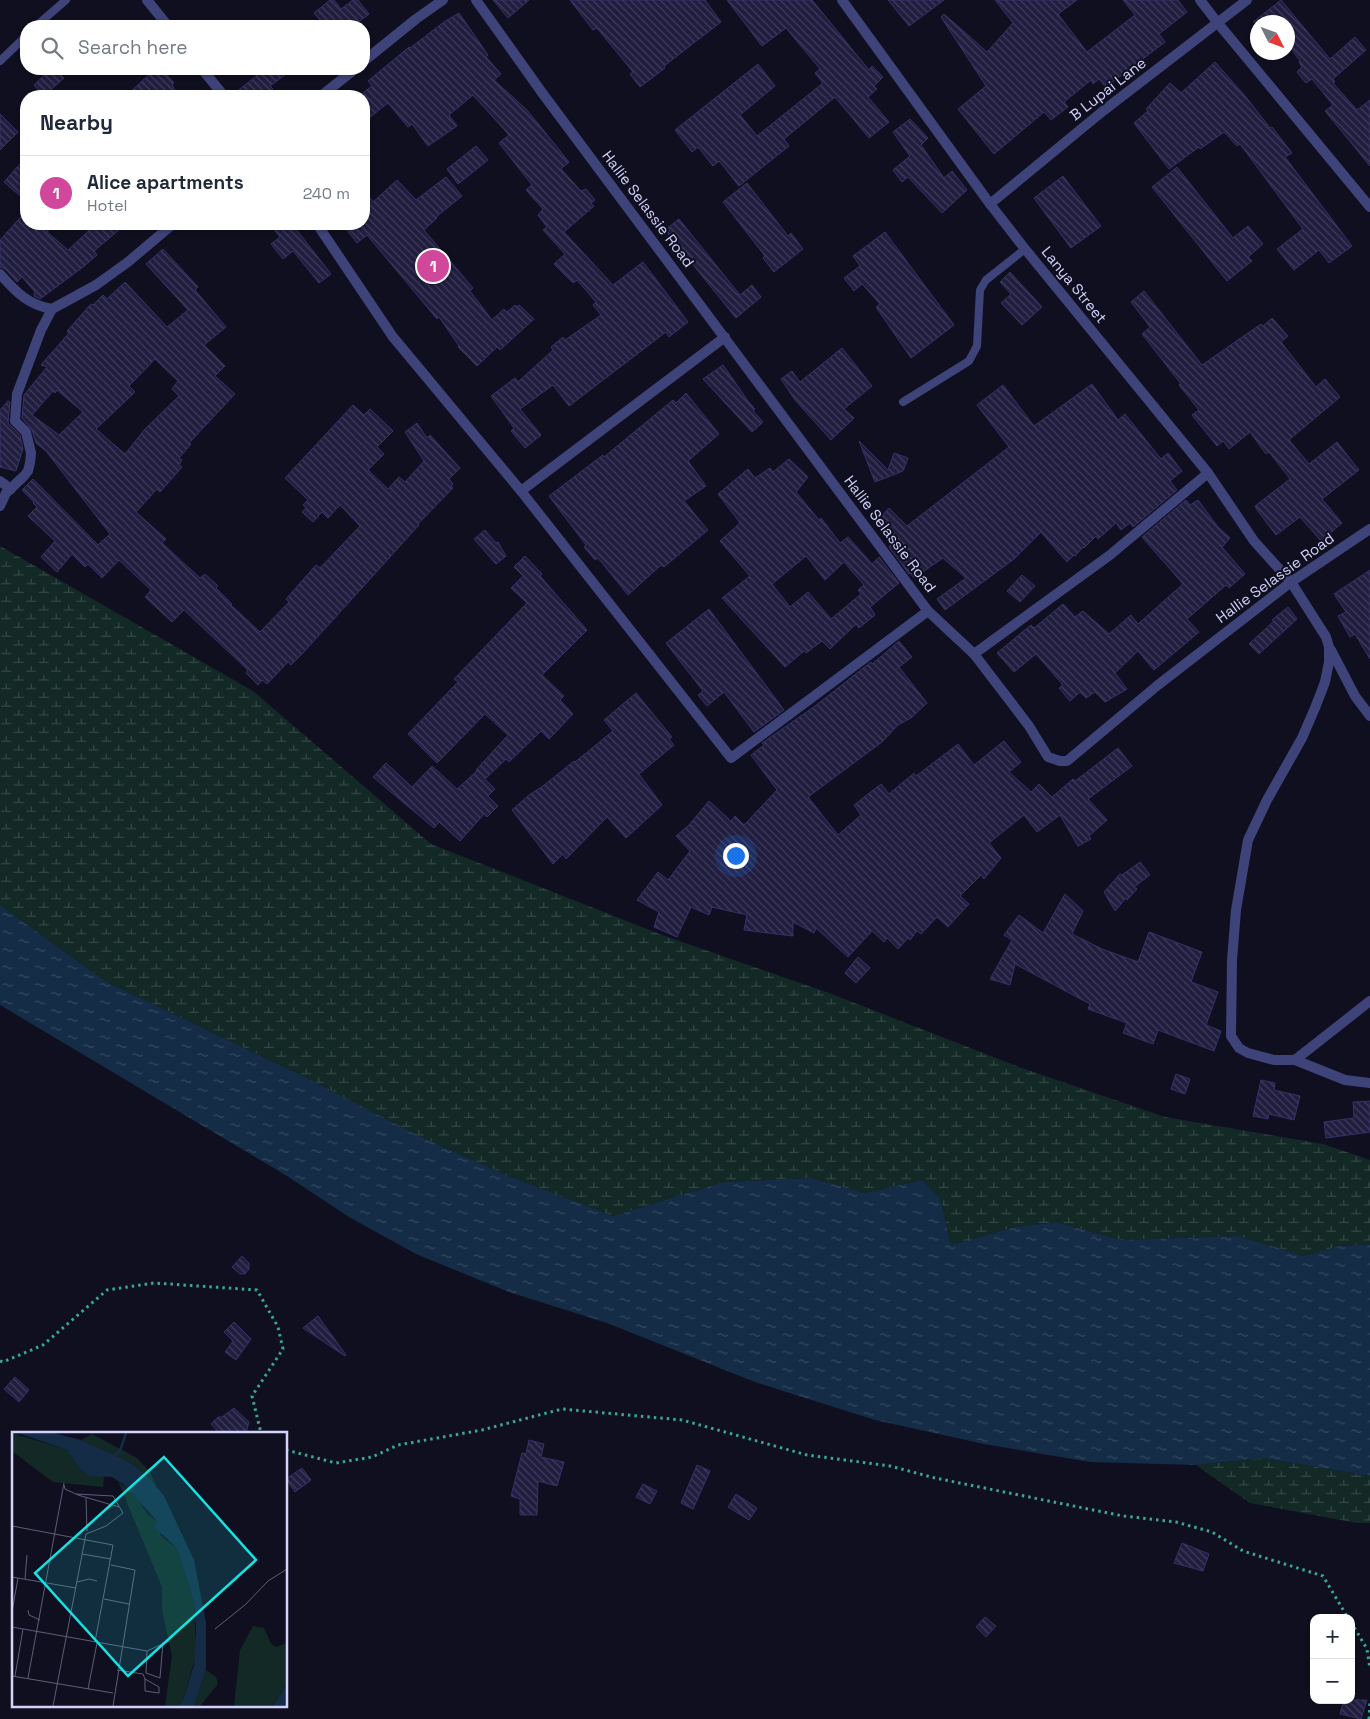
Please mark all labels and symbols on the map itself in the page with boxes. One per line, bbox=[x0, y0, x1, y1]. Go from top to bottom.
north arrow bbox=[1250, 15, 1295, 60]
street label: B Lupai Lane bbox=[1066, 53, 1150, 124]
street label: Hallie Selassie Road bbox=[598, 146, 699, 271]
street label: Lanya Street bbox=[1038, 242, 1111, 327]
pin: 1 bbox=[417, 247, 449, 285]
street label: Hallie Selassie Road bbox=[840, 471, 941, 596]
street label: Hallie Selassie Road bbox=[1212, 528, 1338, 627]
your location bbox=[723, 843, 749, 869]
inset map bbox=[12, 1432, 288, 1706]

